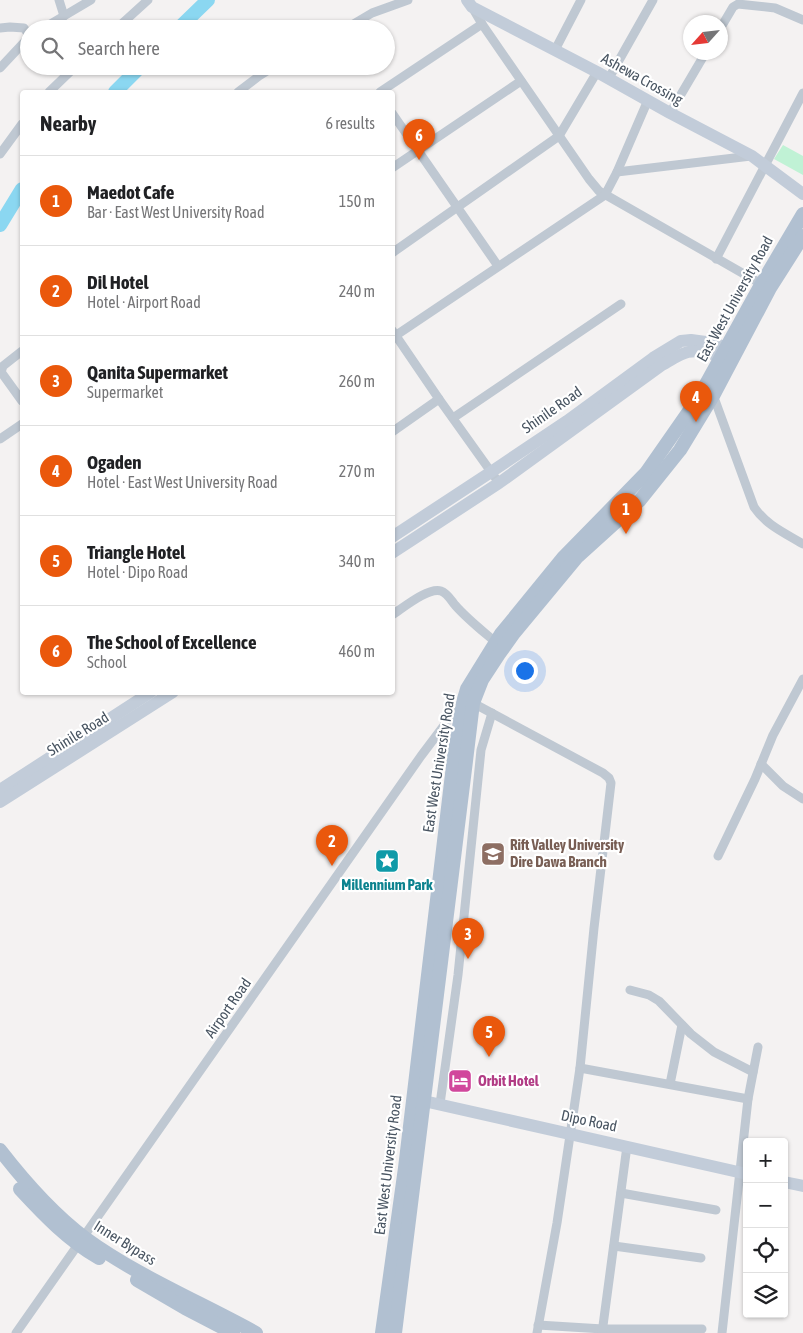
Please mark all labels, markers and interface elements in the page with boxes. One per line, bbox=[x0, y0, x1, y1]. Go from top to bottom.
north arrow bbox=[683, 15, 728, 60]
search box bbox=[20, 20, 395, 75]
icon: search bbox=[38, 34, 66, 62]
text: Search here bbox=[78, 37, 160, 59]
street label: Ashewa Crossing bbox=[599, 49, 686, 108]
text: Nearby bbox=[40, 111, 96, 135]
text: 6 results bbox=[325, 114, 375, 132]
pin: 6 bbox=[403, 119, 435, 160]
text: Maedot Cafe bbox=[87, 181, 174, 203]
text: 1 bbox=[52, 192, 60, 210]
text: 150 m bbox=[339, 192, 375, 210]
text: Bar · East West University Road bbox=[87, 203, 265, 221]
street label: East West University Road bbox=[693, 233, 776, 364]
text: Dil Hotel bbox=[87, 271, 149, 293]
text: 2 bbox=[52, 282, 60, 300]
text: 240 m bbox=[339, 282, 375, 300]
text: Hotel · Airport Road bbox=[87, 293, 201, 311]
text: Qanita Supermarket bbox=[87, 361, 228, 383]
text: 3 bbox=[52, 372, 60, 390]
text: 260 m bbox=[339, 372, 375, 390]
pin: 4 bbox=[680, 381, 712, 422]
text: Supermarket bbox=[87, 383, 163, 401]
street label: Shinile Road bbox=[519, 383, 585, 436]
text: Ogaden bbox=[87, 451, 142, 473]
text: 4 bbox=[52, 462, 60, 480]
text: 270 m bbox=[339, 462, 375, 480]
text: Hotel · East West University Road bbox=[87, 473, 278, 491]
pin: 1 bbox=[610, 493, 642, 534]
text: Triangle Hotel bbox=[87, 541, 185, 563]
text: 5 bbox=[52, 552, 60, 570]
text: 340 m bbox=[339, 552, 375, 570]
text: Hotel · Dipo Road bbox=[87, 563, 188, 581]
text: The School of Excellence bbox=[87, 631, 257, 653]
text: 6 bbox=[52, 642, 60, 660]
text: 460 m bbox=[339, 642, 375, 660]
text: School bbox=[87, 653, 127, 671]
your location bbox=[512, 658, 538, 684]
street label: East West University Road bbox=[419, 692, 458, 834]
street label: Shinile Road bbox=[44, 708, 112, 759]
pin: 2 bbox=[316, 825, 348, 866]
place label: Rift Valley University Dire Dawa Branch bbox=[510, 836, 625, 870]
school or university icon: Rift Valley University Dire Dawa Branch bbox=[480, 841, 506, 867]
place icon: Millennium Park bbox=[374, 848, 400, 874]
place label: Millennium Park bbox=[341, 876, 433, 893]
pin: 3 bbox=[452, 918, 484, 959]
street label: Airport Road bbox=[201, 975, 254, 1041]
pin: 5 bbox=[473, 1016, 505, 1057]
hotel icon: Orbit Hotel bbox=[447, 1068, 473, 1094]
place label: Orbit Hotel bbox=[478, 1072, 540, 1089]
street label: East West University Road bbox=[370, 1094, 405, 1236]
street label: Dipo Road bbox=[560, 1106, 619, 1135]
map controls bbox=[743, 1138, 788, 1318]
button: + bbox=[743, 1138, 788, 1183]
button: − bbox=[743, 1183, 788, 1228]
street label: Inner Bypass bbox=[91, 1217, 159, 1268]
button: locate bbox=[743, 1228, 788, 1273]
button: layers bbox=[743, 1273, 788, 1318]

